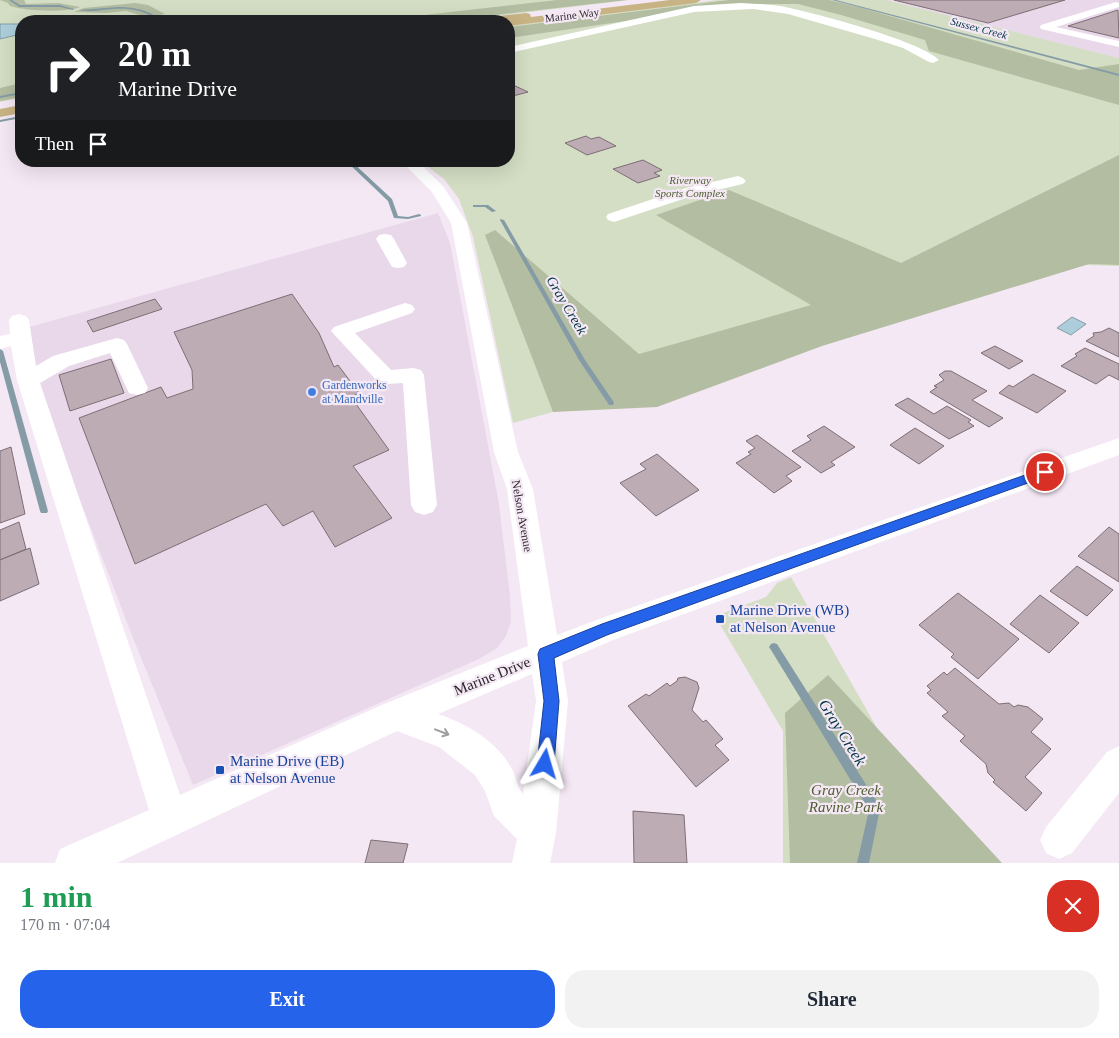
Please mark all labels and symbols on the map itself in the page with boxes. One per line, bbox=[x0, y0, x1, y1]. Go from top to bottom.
street label: Marine Way bbox=[544, 6, 600, 24]
water label: Sussex Creek bbox=[949, 15, 1010, 42]
park label: Riverway Sports Complex bbox=[655, 174, 725, 199]
water label: Gray Creek bbox=[543, 273, 590, 338]
place label: Gardenworks at Mandville bbox=[322, 378, 387, 406]
marker: Gardenworks at Mandville bbox=[306, 386, 318, 398]
pin bbox=[1024, 451, 1066, 493]
street label: Nelson Avenue bbox=[509, 479, 535, 553]
place label: Marine Drive (WB) at Nelson Avenue bbox=[730, 602, 849, 635]
marker: Marine Drive (WB) at Nelson Avenue bbox=[714, 613, 726, 625]
street label: Marine Drive bbox=[451, 653, 533, 699]
water label: Gray Creek bbox=[815, 696, 870, 770]
one-way arrow bbox=[433, 728, 449, 737]
position arrow bbox=[518, 737, 570, 789]
place label: Marine Drive (EB) at Nelson Avenue bbox=[230, 753, 344, 786]
marker: Marine Drive (EB) at Nelson Avenue bbox=[214, 764, 226, 776]
park label: Gray Creek Ravine Park bbox=[808, 782, 884, 815]

